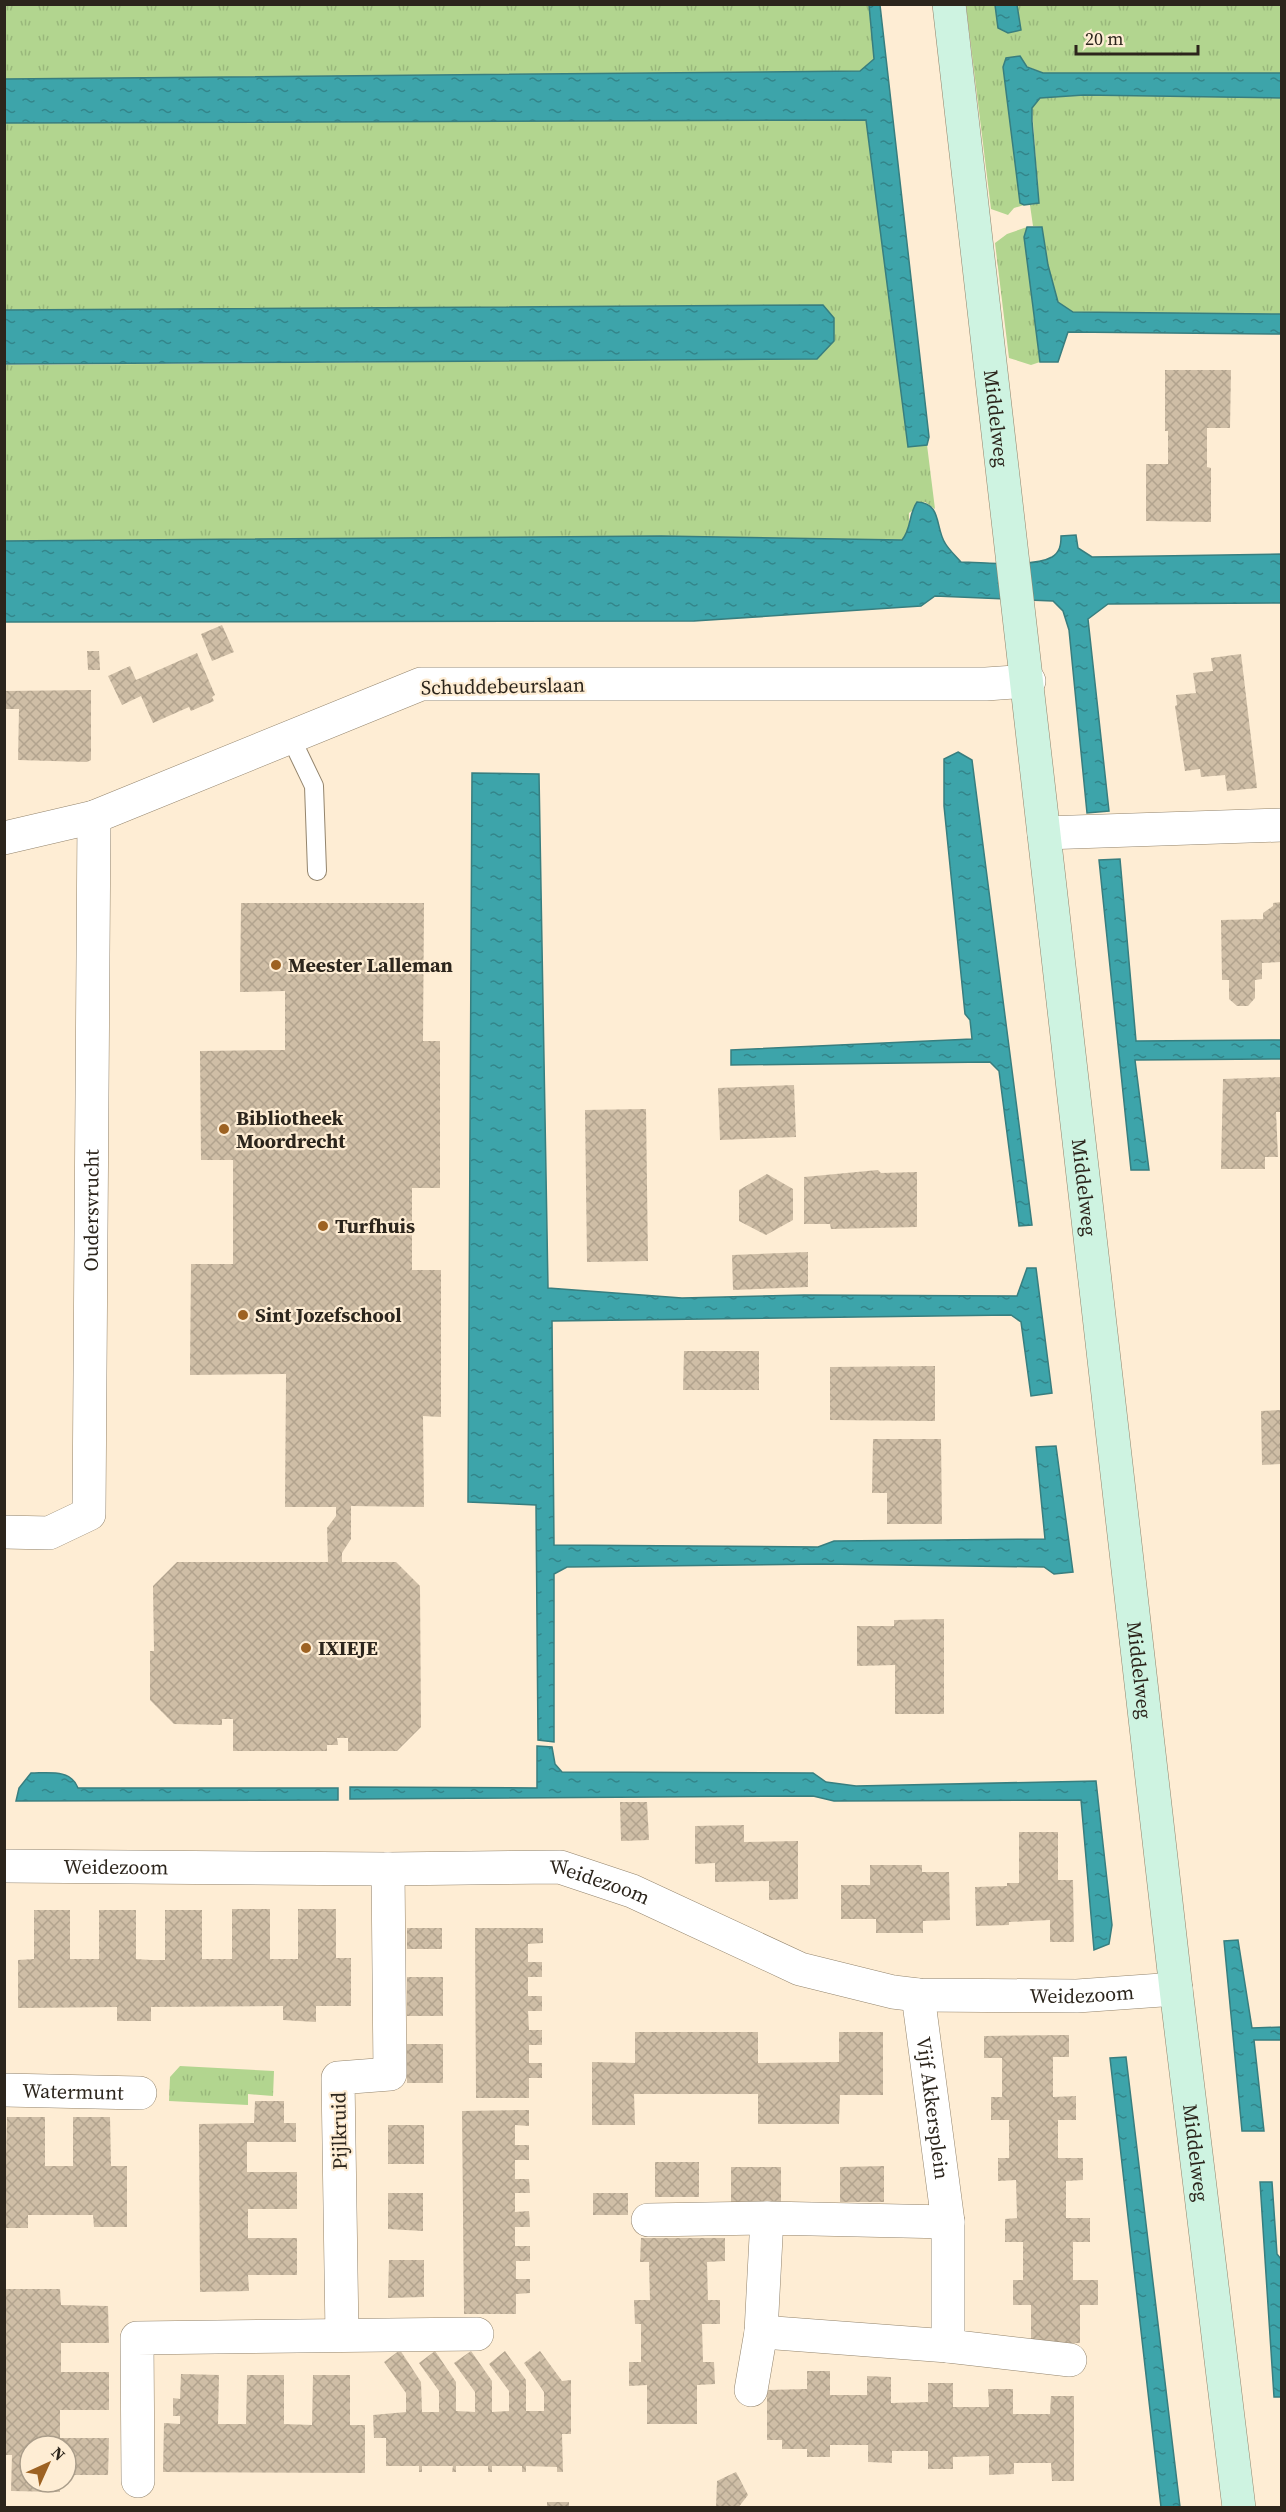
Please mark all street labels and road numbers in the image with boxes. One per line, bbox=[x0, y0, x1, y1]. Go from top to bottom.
street label: Middelweg bbox=[977, 368, 1016, 469]
street label: Schuddebeurslaan bbox=[421, 671, 585, 701]
street label: Middelweg bbox=[1065, 1137, 1104, 1238]
street label: Oudersvrucht bbox=[77, 1149, 106, 1271]
street label: Middelweg bbox=[1120, 1620, 1159, 1720]
street label: Weidezoom bbox=[64, 1852, 168, 1881]
street label: Weidezoom bbox=[549, 1853, 655, 1911]
street label: Weidezoom bbox=[1029, 1978, 1135, 2010]
street label: Vijf Akkersplein bbox=[910, 2035, 956, 2181]
street label: Watermunt bbox=[22, 2076, 124, 2107]
street label: Pijlkruid bbox=[324, 2091, 354, 2170]
street label: Middelweg bbox=[1176, 2103, 1216, 2203]

